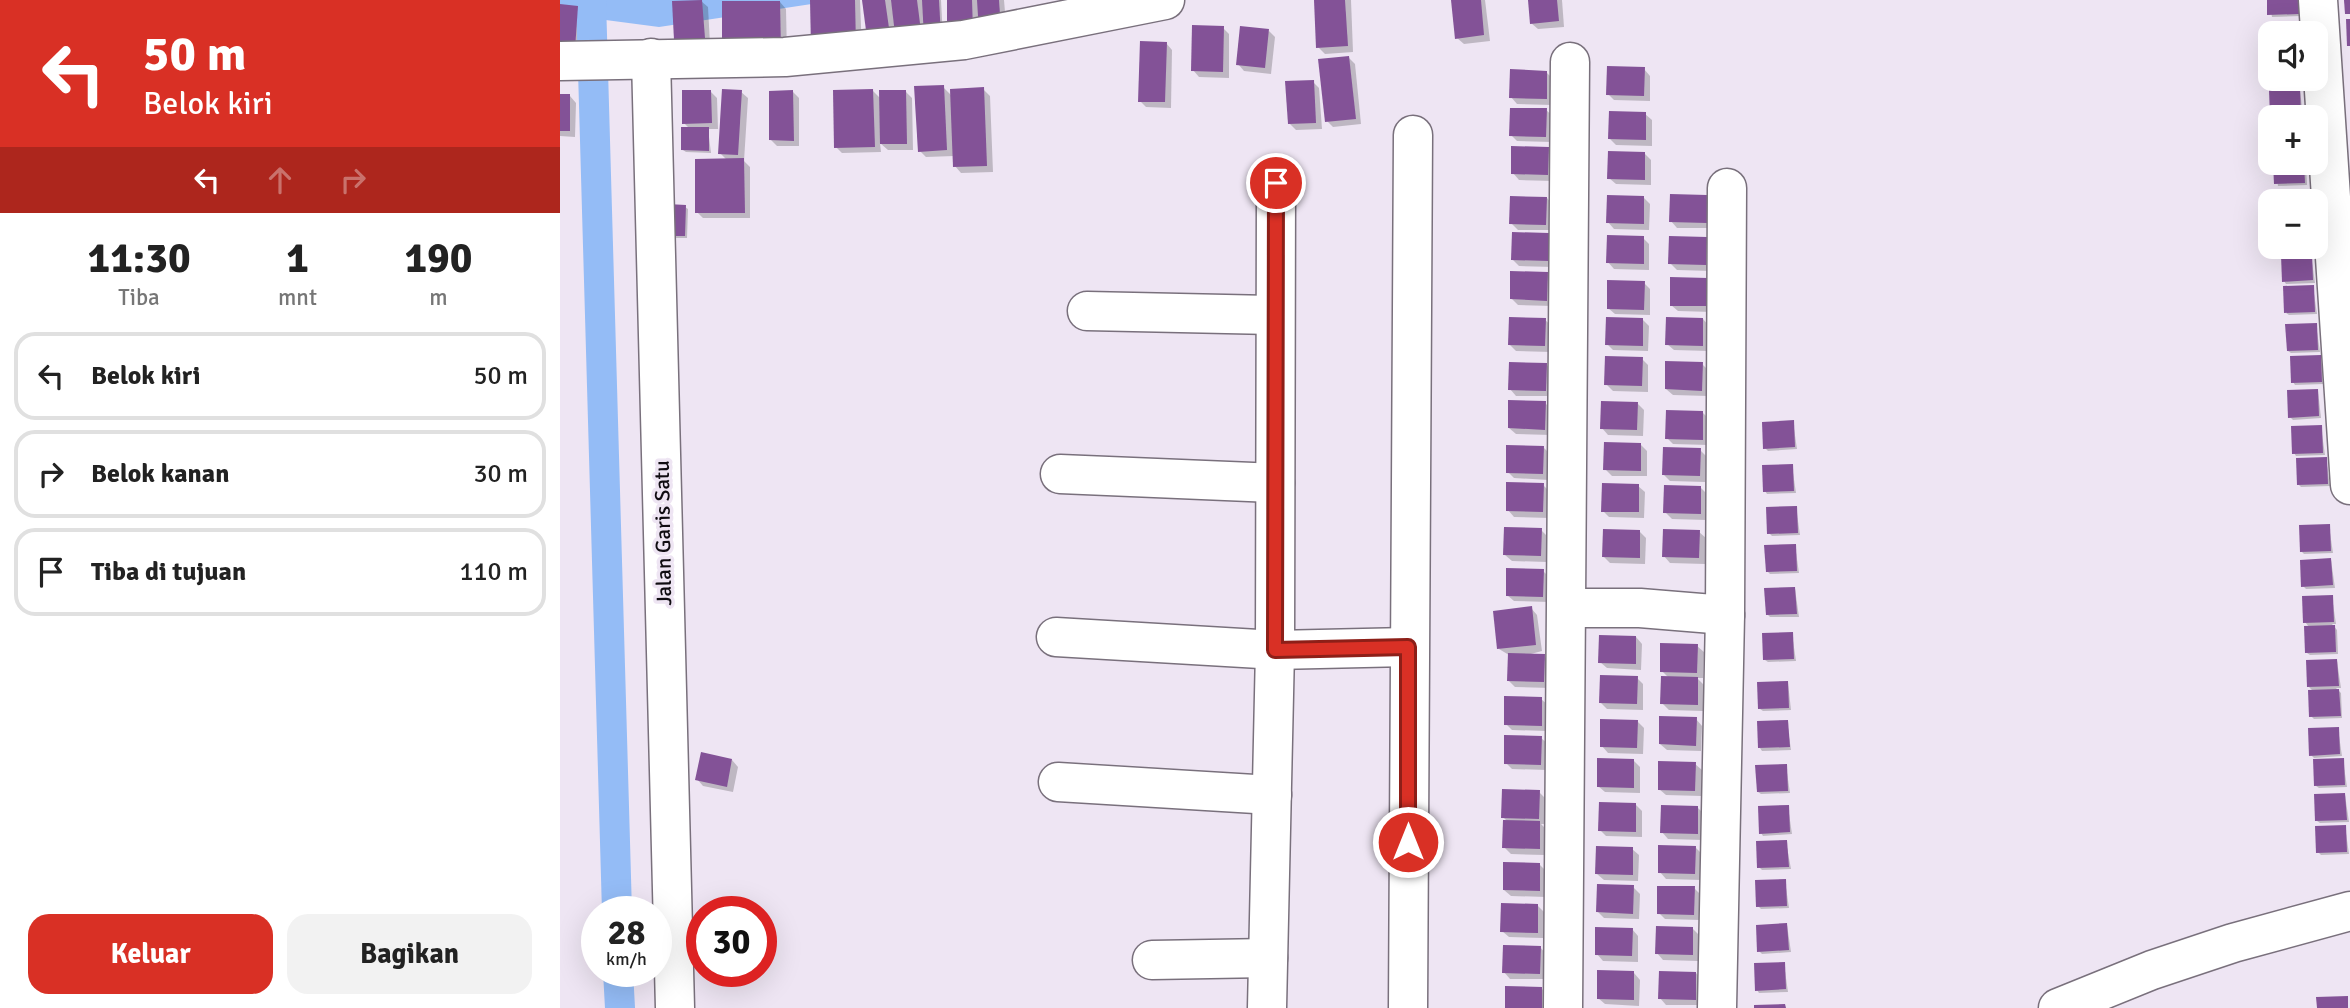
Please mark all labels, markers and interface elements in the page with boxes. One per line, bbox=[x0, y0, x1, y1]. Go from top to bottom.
map controls bbox=[2258, 21, 2328, 259]
button: sound bbox=[2258, 21, 2328, 91]
text: 50 m bbox=[143, 24, 246, 84]
icon: left bbox=[28, 28, 119, 119]
text: Belok kiri bbox=[143, 84, 273, 123]
button: + bbox=[2258, 105, 2328, 175]
pin bbox=[1246, 153, 1306, 213]
icon: left bbox=[188, 161, 226, 199]
icon: ahead bbox=[261, 161, 299, 199]
icon: right bbox=[334, 161, 372, 199]
icon: arrive bbox=[1257, 164, 1295, 202]
button: − bbox=[2258, 189, 2328, 259]
text: 11:30 bbox=[87, 233, 191, 284]
text: 1 bbox=[286, 233, 309, 284]
text: 190 bbox=[404, 233, 472, 284]
text: Tiba bbox=[118, 283, 160, 312]
text: mnt bbox=[278, 283, 317, 312]
text: m bbox=[429, 283, 448, 312]
icon: left bbox=[32, 357, 70, 395]
text: Belok kiri bbox=[91, 360, 200, 392]
text: 50 m bbox=[473, 360, 528, 392]
icon: right bbox=[32, 455, 70, 493]
text: Belok kanan bbox=[91, 458, 229, 490]
text: 30 m bbox=[473, 458, 528, 490]
street label: Jalan Garis Satu bbox=[649, 460, 677, 606]
icon: arrive bbox=[32, 553, 70, 591]
text: Tiba di tujuan bbox=[91, 556, 246, 588]
text: 110 m bbox=[459, 556, 528, 588]
position arrow bbox=[1371, 805, 1445, 879]
speed limit sign: 30 bbox=[686, 896, 777, 987]
text: 28 bbox=[608, 911, 645, 954]
button: Keluar bbox=[28, 914, 273, 994]
button: Bagikan bbox=[287, 914, 532, 994]
text: km/h bbox=[606, 948, 647, 970]

